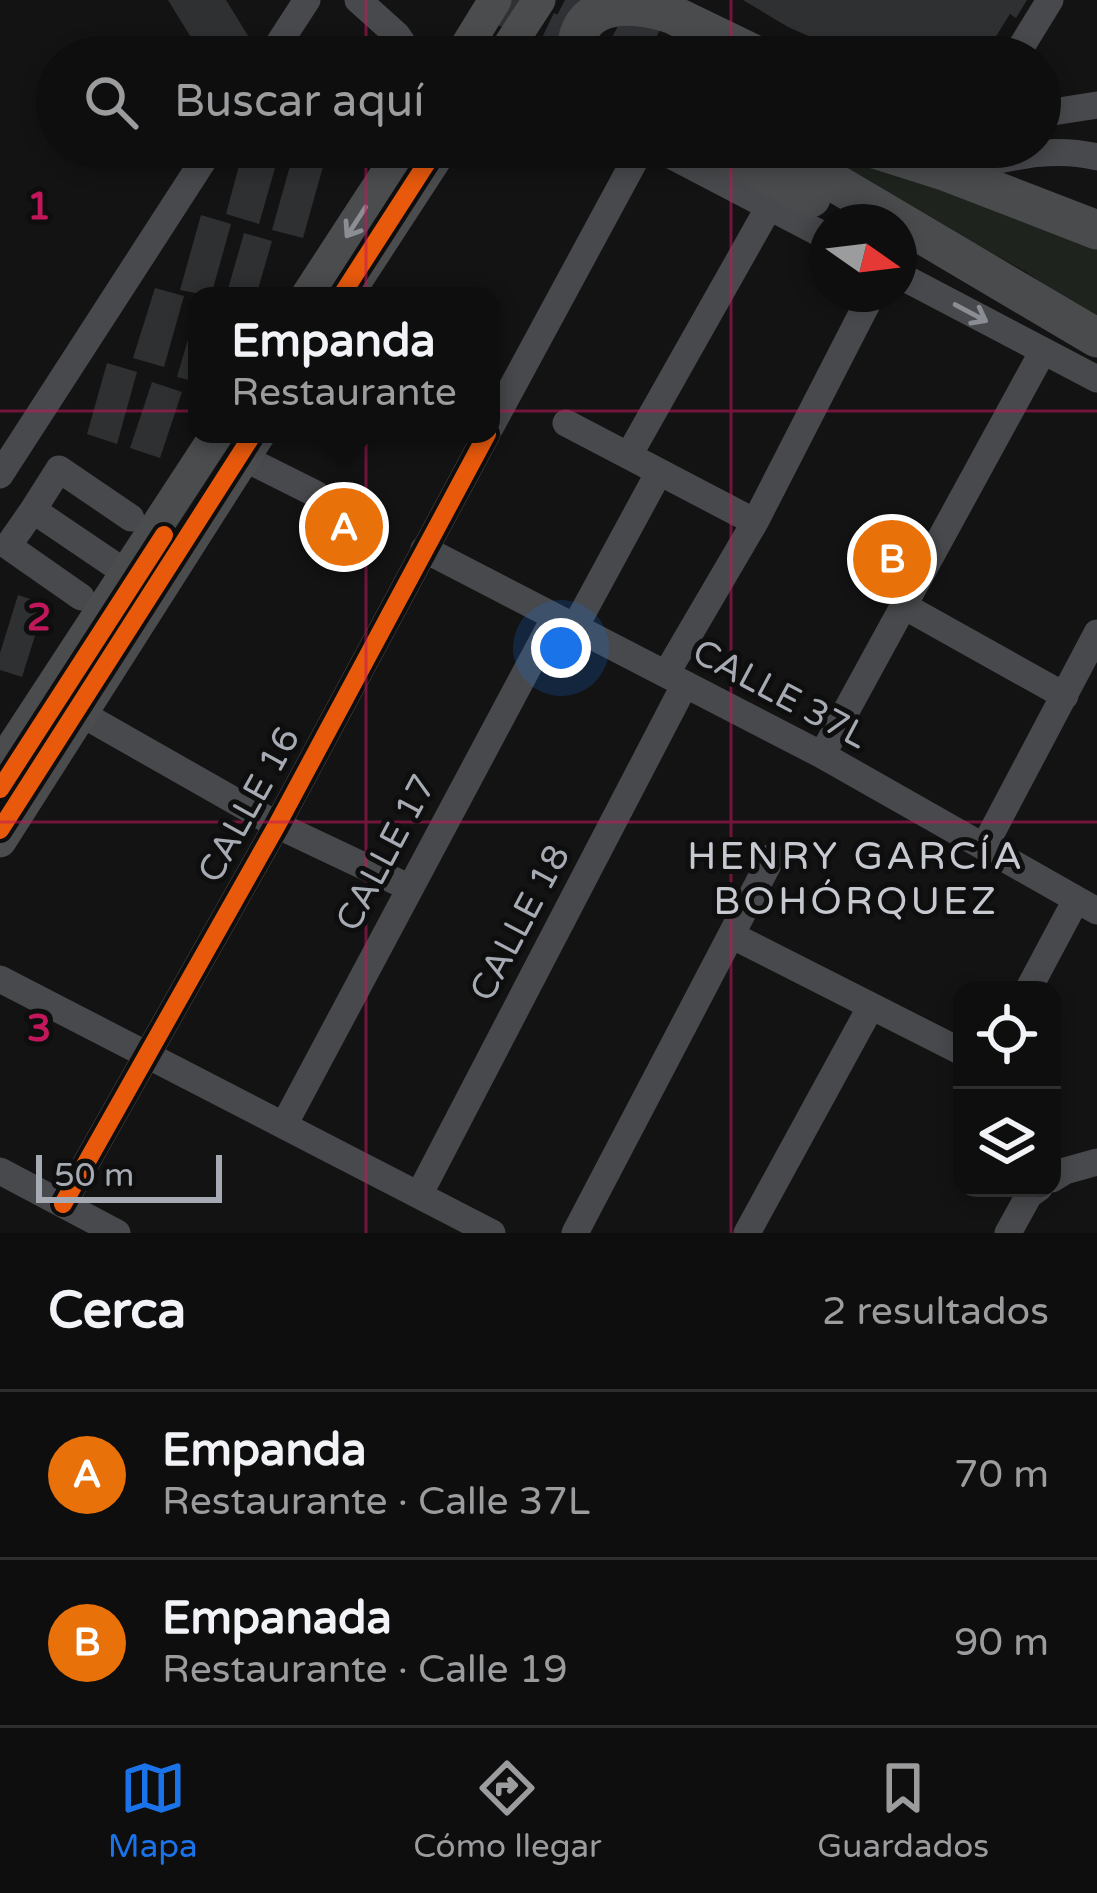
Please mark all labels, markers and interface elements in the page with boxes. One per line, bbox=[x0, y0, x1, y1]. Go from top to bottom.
search box bbox=[36, 36, 1061, 168]
icon: search bbox=[78, 69, 144, 135]
text: Buscar aquí bbox=[174, 75, 424, 129]
text: 1 bbox=[27, 183, 51, 230]
one-way arrow bbox=[343, 204, 368, 238]
north arrow bbox=[809, 204, 917, 312]
popup bbox=[188, 287, 500, 443]
one-way arrow bbox=[953, 302, 988, 325]
text: Empanda bbox=[231, 315, 436, 369]
text: Restaurante bbox=[231, 369, 457, 416]
pin: A bbox=[305, 482, 383, 572]
pin: B bbox=[853, 514, 931, 604]
text: 2 bbox=[27, 594, 51, 641]
your location bbox=[531, 618, 591, 678]
street label: CALLE 37L bbox=[685, 630, 875, 758]
street label: CALLE 16 bbox=[189, 720, 309, 890]
street label: CALLE 17 bbox=[327, 767, 445, 939]
district label: HENRY GARCÍA BOHÓRQUEZ bbox=[687, 833, 1025, 925]
street label: CALLE 18 bbox=[461, 837, 579, 1009]
map controls bbox=[953, 981, 1061, 1197]
button: locate bbox=[953, 981, 1061, 1089]
text: 3 bbox=[27, 1005, 51, 1052]
button: layers bbox=[953, 1089, 1061, 1197]
scale bar bbox=[36, 1149, 222, 1202]
text: 50 m bbox=[54, 1156, 134, 1195]
text: Cerca bbox=[48, 1280, 186, 1342]
text: 2 resultados bbox=[822, 1288, 1049, 1335]
text: Empanda bbox=[162, 1424, 366, 1478]
text: A bbox=[72, 1451, 102, 1498]
text: 70 m bbox=[954, 1451, 1049, 1498]
text: Restaurante · Calle 37L bbox=[162, 1478, 590, 1525]
text: Empanada bbox=[162, 1592, 392, 1646]
text: B bbox=[73, 1619, 101, 1666]
text: 90 m bbox=[954, 1619, 1049, 1666]
text: Restaurante · Calle 19 bbox=[162, 1646, 568, 1693]
tab: Mapa bbox=[108, 1755, 198, 1866]
tab: Cómo llegar bbox=[413, 1755, 602, 1866]
tab: Guardados bbox=[817, 1755, 989, 1866]

